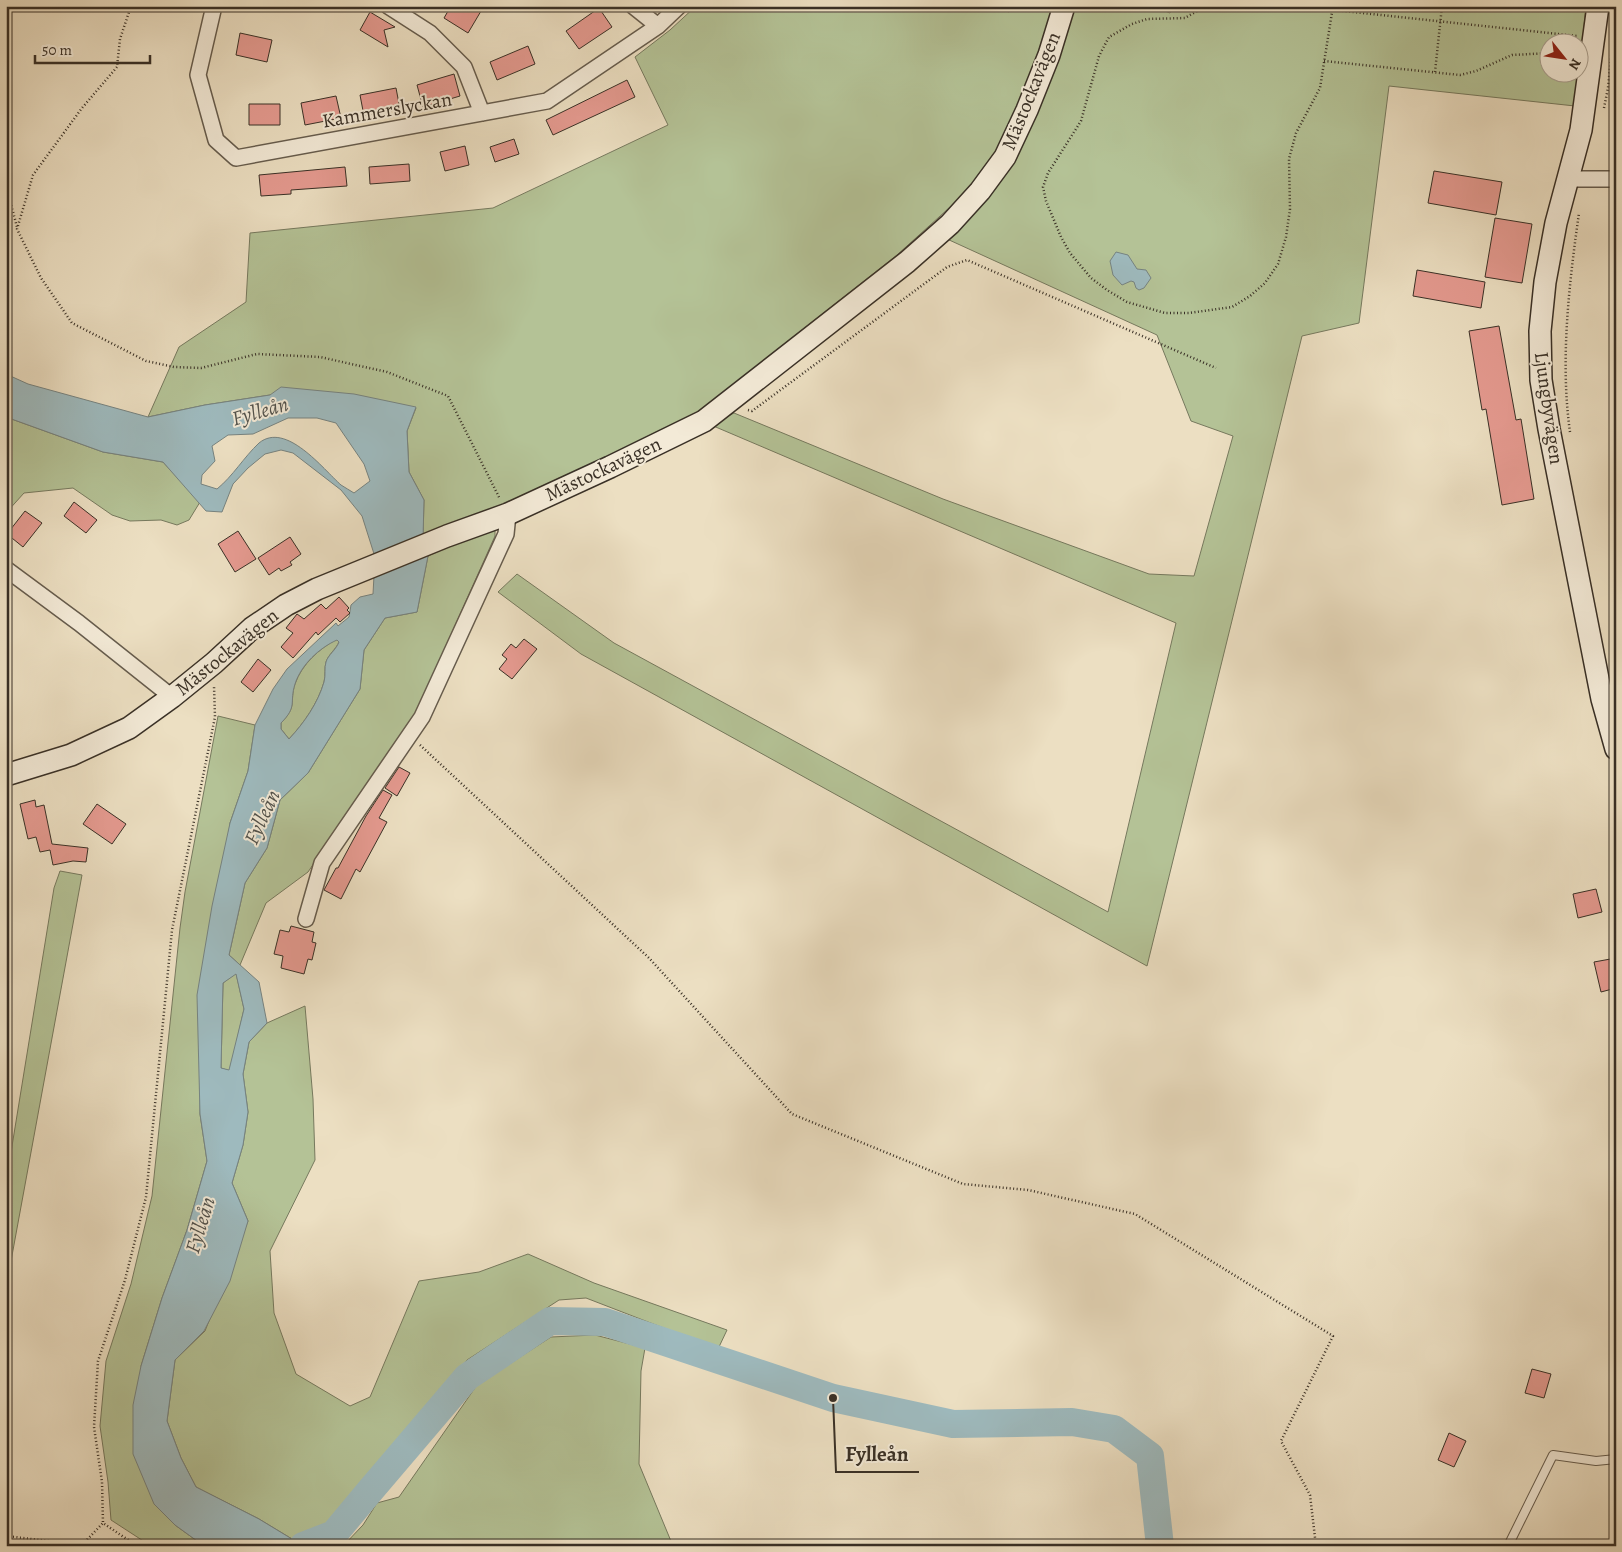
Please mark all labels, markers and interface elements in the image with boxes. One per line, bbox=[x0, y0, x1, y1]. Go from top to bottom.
street label: Mästockavägen bbox=[995, 28, 1067, 154]
scale bar bbox=[35, 32, 150, 64]
north arrow bbox=[1540, 32, 1590, 82]
text: 50 m bbox=[42, 40, 72, 60]
text: N bbox=[1564, 55, 1586, 73]
street label: Kammerslyckan bbox=[320, 85, 454, 135]
street label: Ljungbyvägen bbox=[1528, 350, 1570, 466]
water label: Fylleån bbox=[229, 390, 291, 432]
street label: Mästockavägen bbox=[540, 430, 666, 508]
street label: Mästockavägen bbox=[170, 602, 284, 702]
water label: Fylleån bbox=[237, 785, 287, 849]
water label: Fylleån bbox=[178, 1193, 222, 1257]
callout: Fylleån bbox=[836, 1436, 919, 1472]
text: Fylleån bbox=[845, 1440, 909, 1468]

